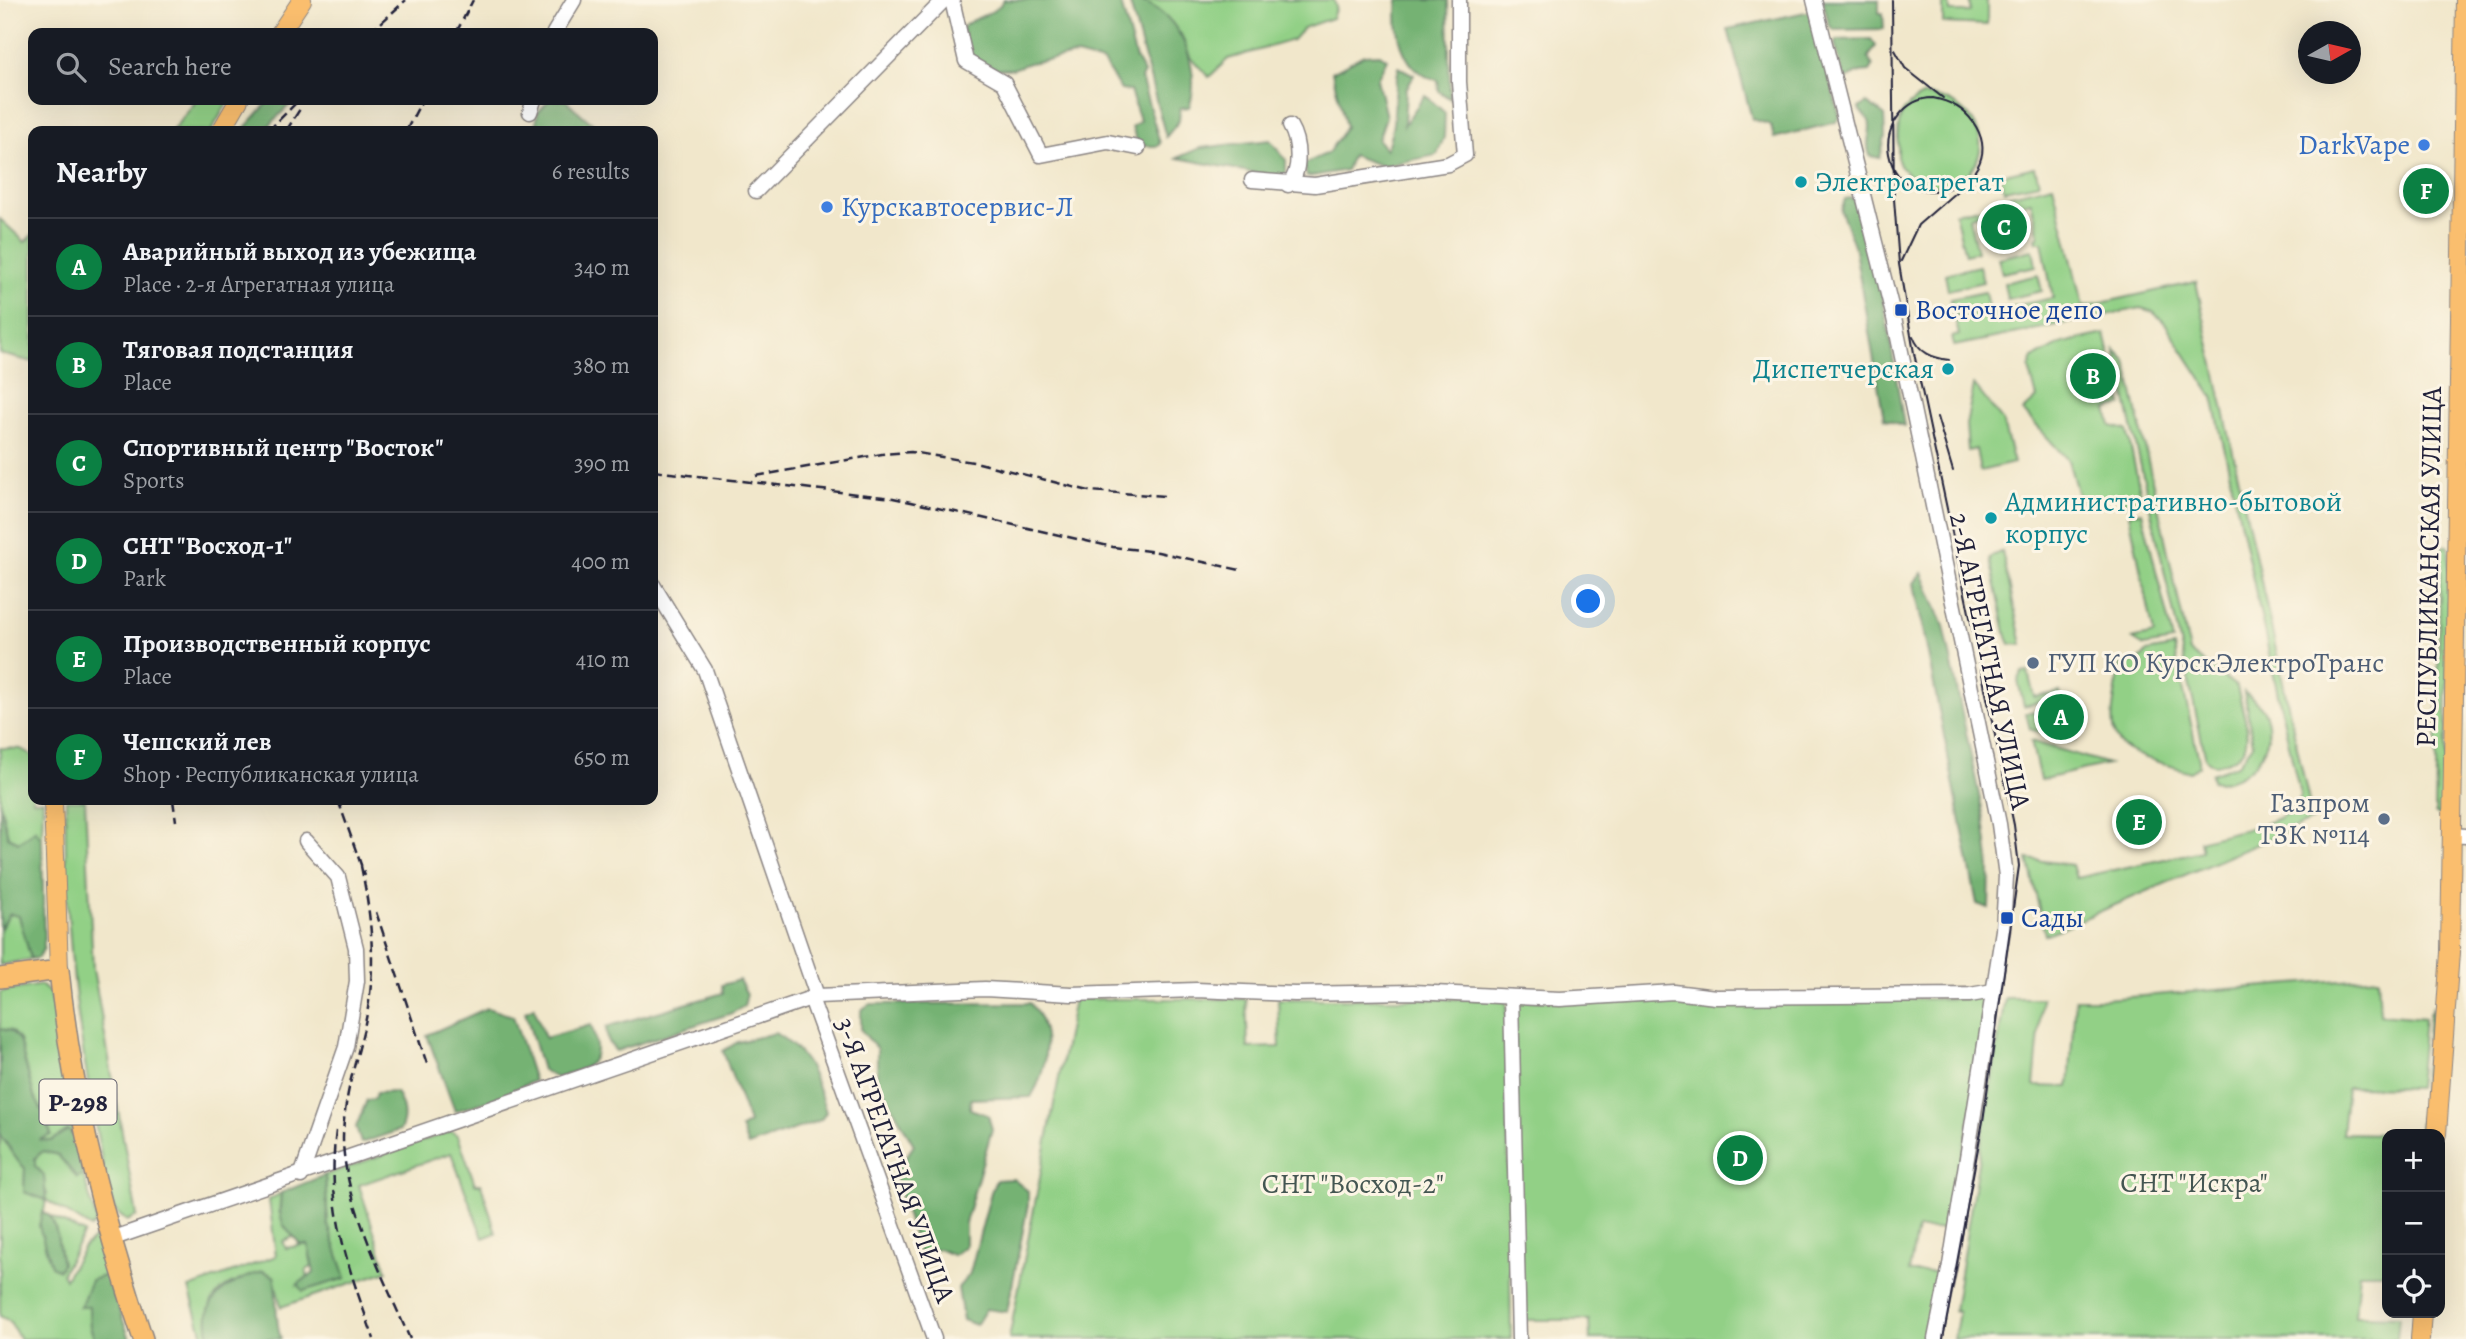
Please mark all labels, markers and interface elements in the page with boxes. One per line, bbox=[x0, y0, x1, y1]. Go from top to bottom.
north arrow bbox=[2298, 21, 2361, 84]
search box bbox=[28, 28, 658, 105]
icon: search bbox=[52, 48, 90, 86]
text: Search here bbox=[108, 49, 232, 84]
place label: DarkVape bbox=[2298, 126, 2410, 164]
marker: DarkVape bbox=[2416, 137, 2432, 153]
text: Nearby bbox=[56, 152, 147, 192]
text: 6 results bbox=[552, 156, 630, 187]
place label: Электроагрегат bbox=[1815, 163, 2004, 201]
pin: F bbox=[2403, 165, 2449, 217]
marker: Электроагрегат bbox=[1793, 174, 1809, 190]
place label: Курскавтосервис-Л bbox=[841, 188, 1074, 226]
marker: Курскавтосервис-Л bbox=[819, 199, 835, 215]
pin: C bbox=[1981, 201, 2027, 253]
text: Аварийный выход из убежища bbox=[123, 234, 476, 269]
text: A bbox=[72, 252, 86, 283]
text: 340 m bbox=[574, 252, 630, 283]
text: Place · 2-я Агрегатная улица bbox=[123, 269, 395, 300]
place label: Восточное депо bbox=[1915, 291, 2103, 329]
marker: Восточное депо bbox=[1893, 302, 1909, 318]
text: Тяговая подстанция bbox=[123, 332, 354, 367]
text: B bbox=[72, 350, 86, 381]
text: 380 m bbox=[573, 350, 630, 381]
place label: Диспетчерская bbox=[1753, 350, 1934, 388]
pin: B bbox=[2070, 350, 2116, 402]
marker: Диспетчерская bbox=[1940, 361, 1956, 377]
text: Place bbox=[123, 367, 172, 398]
street label: РЕСПУБЛИКАНСКАЯ УЛИЦА bbox=[2407, 386, 2451, 748]
text: Спортивный центр "Восток" bbox=[123, 430, 444, 465]
text: C bbox=[72, 448, 86, 479]
text: 390 m bbox=[574, 448, 630, 479]
text: Sports bbox=[123, 465, 184, 496]
place label: Административно-бытовой корпус bbox=[2004, 483, 2342, 553]
street label: 2-Я АГРЕГАТНАЯ УЛИЦА bbox=[1940, 509, 2040, 814]
marker: Административно-бытовой корпус bbox=[1983, 510, 1999, 526]
text: СНТ "Восход-1" bbox=[123, 528, 292, 563]
text: D bbox=[71, 546, 87, 577]
text: 400 m bbox=[571, 546, 630, 577]
text: Park bbox=[123, 563, 166, 594]
your location bbox=[1571, 584, 1605, 618]
text: Производственный корпус bbox=[123, 626, 431, 661]
text: E bbox=[72, 644, 86, 675]
text: 410 m bbox=[576, 644, 630, 675]
place label: ГУП КО КурскЭлектроТранс bbox=[2047, 644, 2384, 682]
marker: ГУП КО КурскЭлектроТранс bbox=[2025, 655, 2041, 671]
text: Place bbox=[123, 661, 172, 692]
pin: A bbox=[2038, 691, 2084, 743]
text: Чешский лев bbox=[123, 724, 272, 759]
text: F bbox=[73, 742, 85, 773]
text: 650 m bbox=[574, 742, 630, 773]
text: Shop · Республиканская улица bbox=[123, 759, 419, 790]
place label: Газпром ТЗК №114 bbox=[2258, 784, 2370, 854]
pin: E bbox=[2116, 796, 2162, 848]
marker: Газпром ТЗК №114 bbox=[2376, 811, 2392, 827]
place label: Сады bbox=[2021, 899, 2084, 937]
marker: Сады bbox=[1999, 910, 2015, 926]
street label: 3-Я АГРЕГАТНАЯ УЛИЦА bbox=[826, 1012, 965, 1308]
road number: Р-298 bbox=[40, 1079, 116, 1124]
map controls bbox=[2382, 1129, 2445, 1318]
button: + bbox=[2382, 1129, 2445, 1192]
pin: D bbox=[1717, 1132, 1763, 1184]
park label: СНТ "Искра" bbox=[2120, 1164, 2268, 1202]
park label: СНТ "Восход-2" bbox=[1262, 1165, 1444, 1203]
button: − bbox=[2382, 1192, 2445, 1255]
button: locate bbox=[2382, 1255, 2445, 1318]

